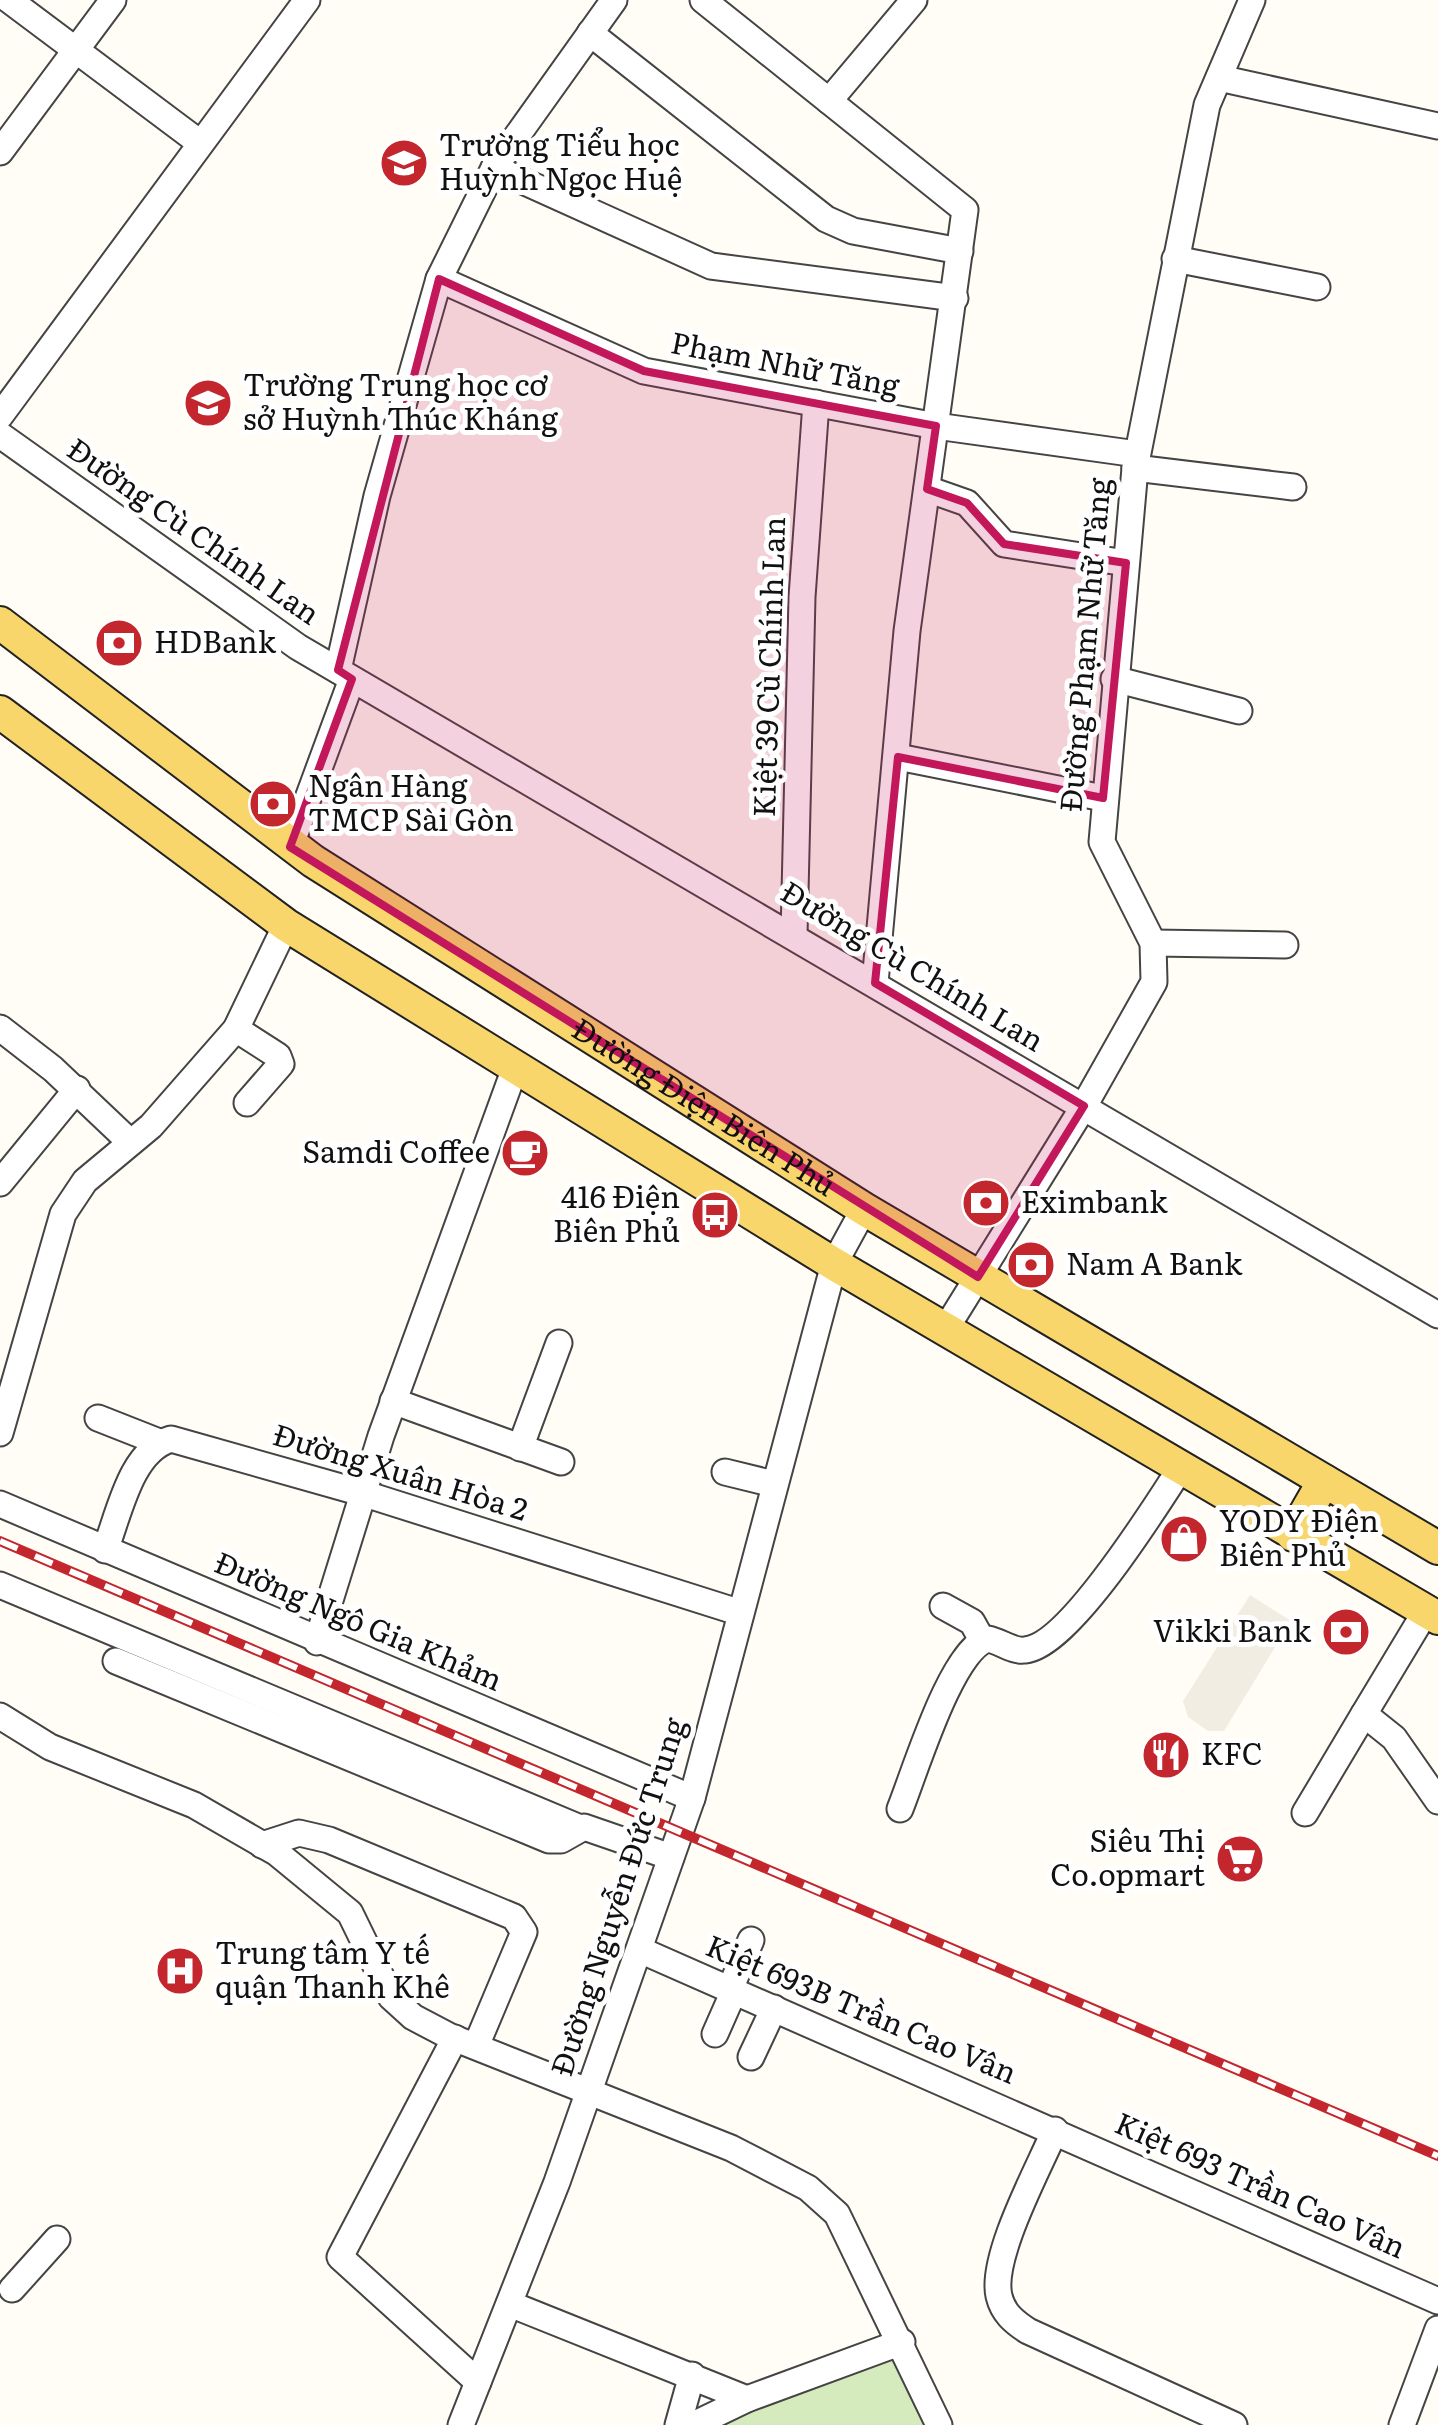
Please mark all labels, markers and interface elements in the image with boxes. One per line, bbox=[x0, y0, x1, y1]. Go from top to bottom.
place label: Trường Tiểu học Huỳnh Ngọc Huệ bbox=[439, 121, 682, 199]
school or university icon: Trường Tiểu học Huỳnh Ngọc Huệ bbox=[378, 137, 430, 189]
street label: Phạm Nhữ Tăng bbox=[668, 318, 904, 406]
place label: Trường Trung học cơ sở Huỳnh Thúc Kháng bbox=[243, 361, 558, 439]
school or university icon: Trường Trung học cơ sở Huỳnh Thúc Kháng bbox=[182, 377, 234, 429]
street label: Đường Cù Chính Lan bbox=[59, 425, 330, 634]
street label: Đường Phạm Nhữ Tăng bbox=[1046, 476, 1120, 814]
street label: Kiệt 39 Cù Chính Lan bbox=[740, 516, 794, 818]
bank icon: HDBank bbox=[93, 617, 145, 669]
place label: HDBank bbox=[154, 618, 277, 662]
place label: Ngân Hàng TMCP Sài Gòn bbox=[308, 762, 514, 840]
bank icon: Ngân Hàng TMCP Sài Gòn bbox=[247, 778, 299, 830]
street label: Đường Cù Chính Lan bbox=[774, 868, 1053, 1061]
street label: Đường Điện Biên Phủ bbox=[564, 1005, 846, 1205]
cafe icon: Samdi Coffee bbox=[499, 1127, 551, 1179]
place label: Samdi Coffee bbox=[302, 1128, 490, 1172]
place label: 416 Điện Biên Phủ bbox=[553, 1173, 680, 1251]
bank icon: Eximbank bbox=[960, 1177, 1012, 1229]
place label: Eximbank bbox=[1021, 1178, 1168, 1222]
bus stop icon: 416 Điện Biên Phủ bbox=[689, 1189, 741, 1241]
bank icon: Nam A Bank bbox=[1005, 1239, 1057, 1291]
place label: Nam A Bank bbox=[1066, 1240, 1243, 1284]
street label: Đường Xuân Hòa 2 bbox=[268, 1410, 534, 1530]
place label: YODY Điện Biên Phủ bbox=[1219, 1497, 1379, 1575]
shop icon: YODY Điện Biên Phủ bbox=[1158, 1513, 1210, 1565]
street label: Đường Ngô Gia Khảm bbox=[208, 1539, 510, 1700]
bank icon: Vikki Bank bbox=[1320, 1606, 1372, 1658]
place label: Vikki Bank bbox=[1153, 1607, 1312, 1651]
street label: Đường Nguyễn Đức Trung bbox=[537, 1711, 695, 2081]
restaurant icon: KFC bbox=[1140, 1729, 1192, 1781]
place label: KFC bbox=[1201, 1730, 1263, 1774]
place label: Siêu Thị Co.opmart bbox=[1050, 1817, 1205, 1895]
supermarket icon: Siêu Thị Co.opmart bbox=[1214, 1833, 1266, 1885]
street label: Kiệt 693B Trần Cao Vân bbox=[700, 1922, 1024, 2093]
place label: Trung tâm Y tế quận Thanh Khê bbox=[215, 1929, 450, 2007]
hospital icon: Trung tâm Y tế quận Thanh Khê bbox=[154, 1945, 206, 1997]
street label: Kiệt 693 Trần Cao Vân bbox=[1109, 2099, 1414, 2267]

